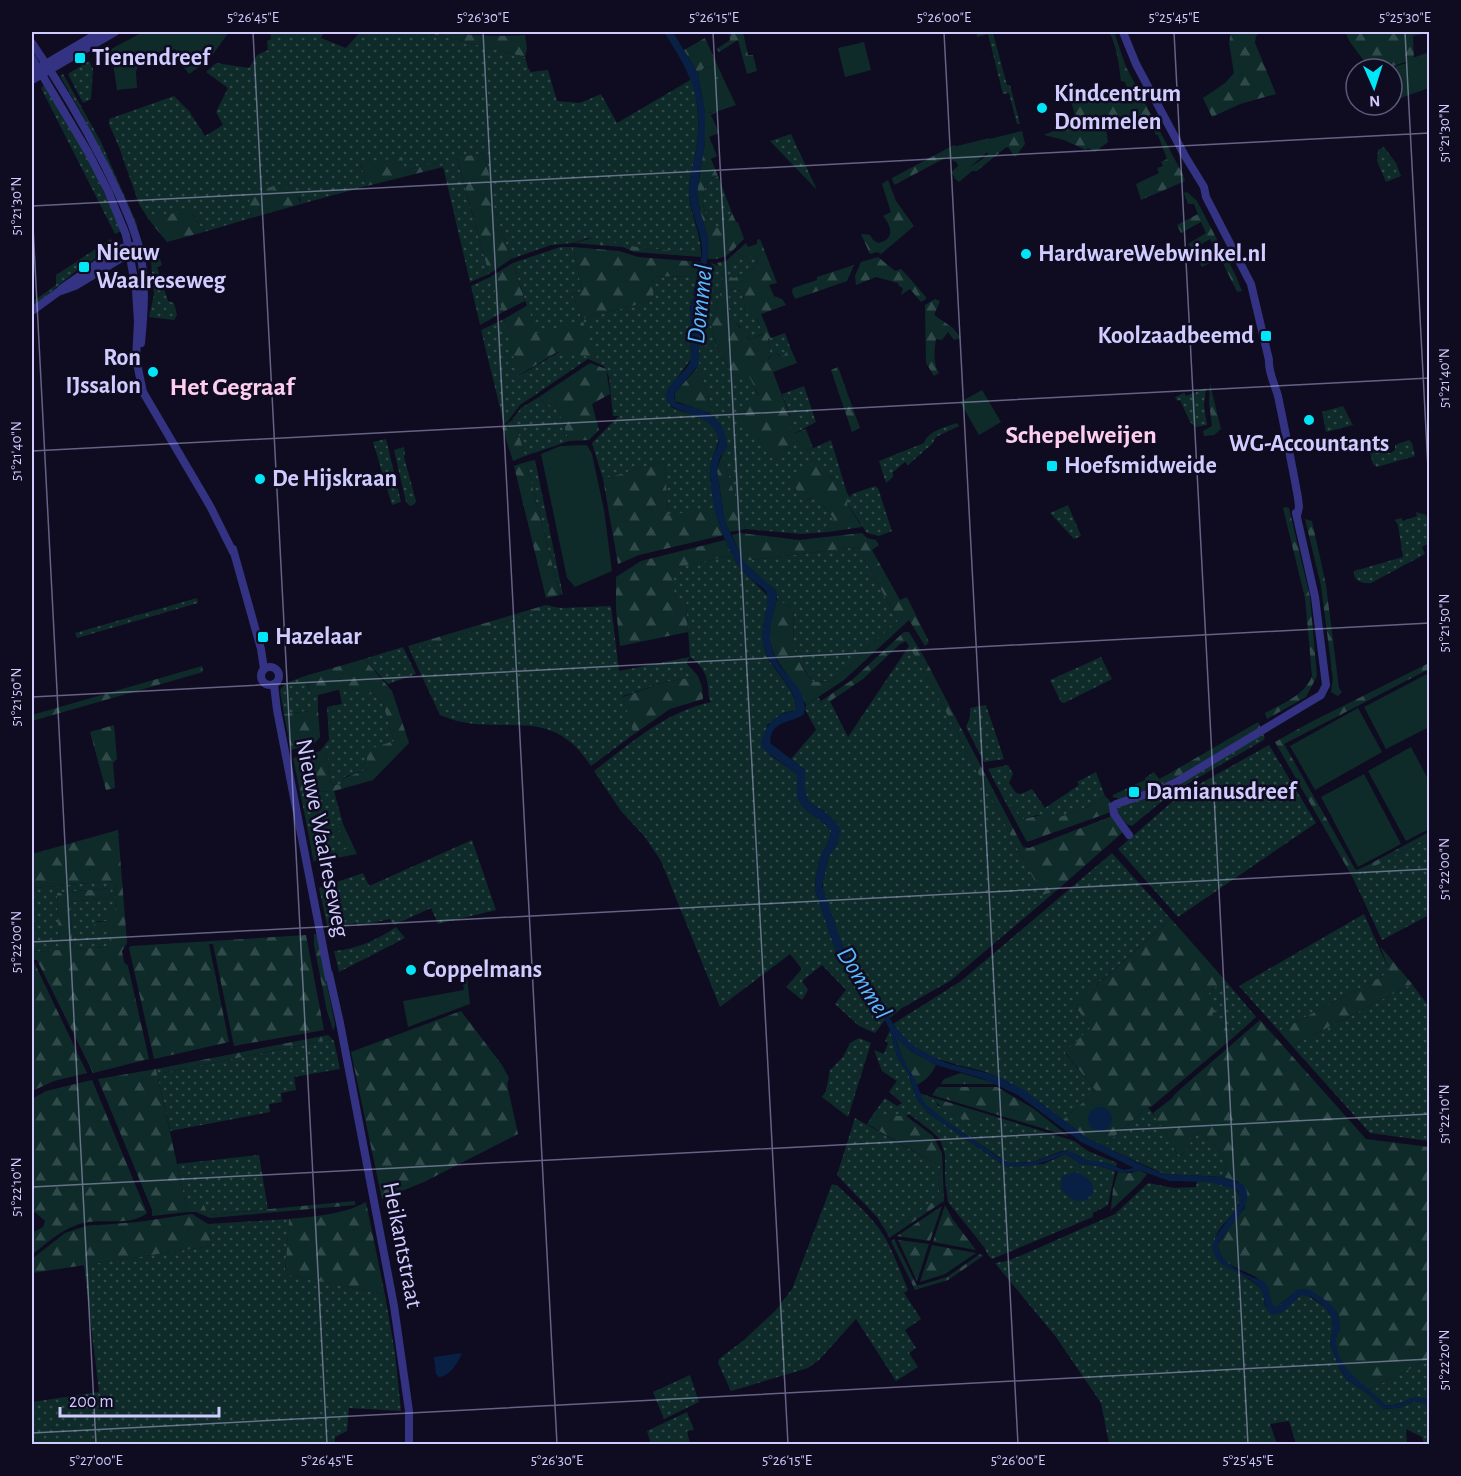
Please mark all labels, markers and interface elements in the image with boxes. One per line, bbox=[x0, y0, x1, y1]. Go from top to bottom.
text: 5°26'45"E bbox=[227, 10, 279, 25]
text: 5°26'30"E bbox=[457, 10, 509, 25]
text: 5°26'15"E bbox=[689, 10, 739, 25]
text: 5°26'00"E bbox=[917, 10, 971, 25]
text: 5°25'45"E bbox=[1148, 10, 1200, 25]
text: 5°25'30"E bbox=[1379, 10, 1431, 25]
place label: Tienendreef bbox=[92, 46, 212, 70]
marker: Tienendreef bbox=[73, 51, 87, 65]
north arrow bbox=[1344, 57, 1404, 117]
place label: Kindcentrum Dommelen bbox=[1054, 82, 1181, 134]
text: N bbox=[1369, 93, 1381, 109]
marker: Kindcentrum Dommelen bbox=[1035, 101, 1049, 115]
text: 51°21'30"N bbox=[1437, 104, 1452, 162]
text: 51°21'30"N bbox=[9, 177, 24, 235]
place label: Nieuw Waalreseweg bbox=[96, 241, 226, 293]
place label: HardwareWebwinkel.nl bbox=[1038, 242, 1266, 266]
marker: HardwareWebwinkel.nl bbox=[1019, 247, 1033, 261]
marker: Nieuw Waalreseweg bbox=[77, 260, 91, 274]
water label: Dommel bbox=[683, 263, 717, 345]
place label: Koolzaadbeemd bbox=[1097, 324, 1254, 348]
marker: Koolzaadbeemd bbox=[1259, 329, 1273, 343]
place label: Ron IJssalon bbox=[65, 346, 141, 398]
text: 51°21'40"N bbox=[1437, 348, 1452, 408]
marker: Ron IJssalon bbox=[146, 365, 160, 379]
district label: Het Gegraaf bbox=[170, 374, 297, 400]
marker: WG-Accountants bbox=[1302, 413, 1316, 427]
text: 51°21'40"N bbox=[9, 421, 24, 481]
district label: Schepelweijen bbox=[1005, 422, 1157, 448]
place label: WG-Accountants bbox=[1229, 432, 1389, 456]
place label: Hoefsmidweide bbox=[1064, 454, 1217, 478]
marker: Hoefsmidweide bbox=[1045, 459, 1059, 473]
place label: De Hijskraan bbox=[272, 467, 397, 491]
marker: De Hijskraan bbox=[253, 472, 267, 486]
text: 51°21'50"N bbox=[1437, 594, 1452, 652]
place label: Hazelaar bbox=[275, 625, 362, 649]
marker: Hazelaar bbox=[256, 630, 270, 644]
text: 51°21'50"N bbox=[9, 668, 24, 726]
street label: Nieuwe Waalreseweg bbox=[291, 737, 353, 939]
place label: Damianusdreef bbox=[1146, 780, 1298, 804]
marker: Damianusdreef bbox=[1127, 785, 1141, 799]
text: 51°22'00"N bbox=[1437, 838, 1452, 900]
text: 51°22'00"N bbox=[9, 911, 24, 973]
water label: Dommel bbox=[832, 942, 896, 1024]
place label: Coppelmans bbox=[423, 958, 542, 982]
marker: Coppelmans bbox=[404, 963, 418, 977]
text: 51°22'10"N bbox=[1437, 1084, 1452, 1144]
text: 51°22'10"N bbox=[9, 1157, 24, 1217]
street label: Heikantstraat bbox=[378, 1180, 426, 1310]
text: 51°22'20"N bbox=[1437, 1329, 1452, 1391]
scale bar bbox=[60, 1380, 219, 1418]
text: 200 m bbox=[69, 1393, 114, 1411]
text: 5°27'00"E bbox=[69, 1453, 123, 1468]
text: 5°26'45"E bbox=[301, 1453, 353, 1468]
text: 5°26'30"E bbox=[531, 1453, 583, 1468]
text: 5°26'15"E bbox=[762, 1453, 812, 1468]
text: 5°26'00"E bbox=[991, 1453, 1045, 1468]
text: 5°25'45"E bbox=[1222, 1453, 1274, 1468]

